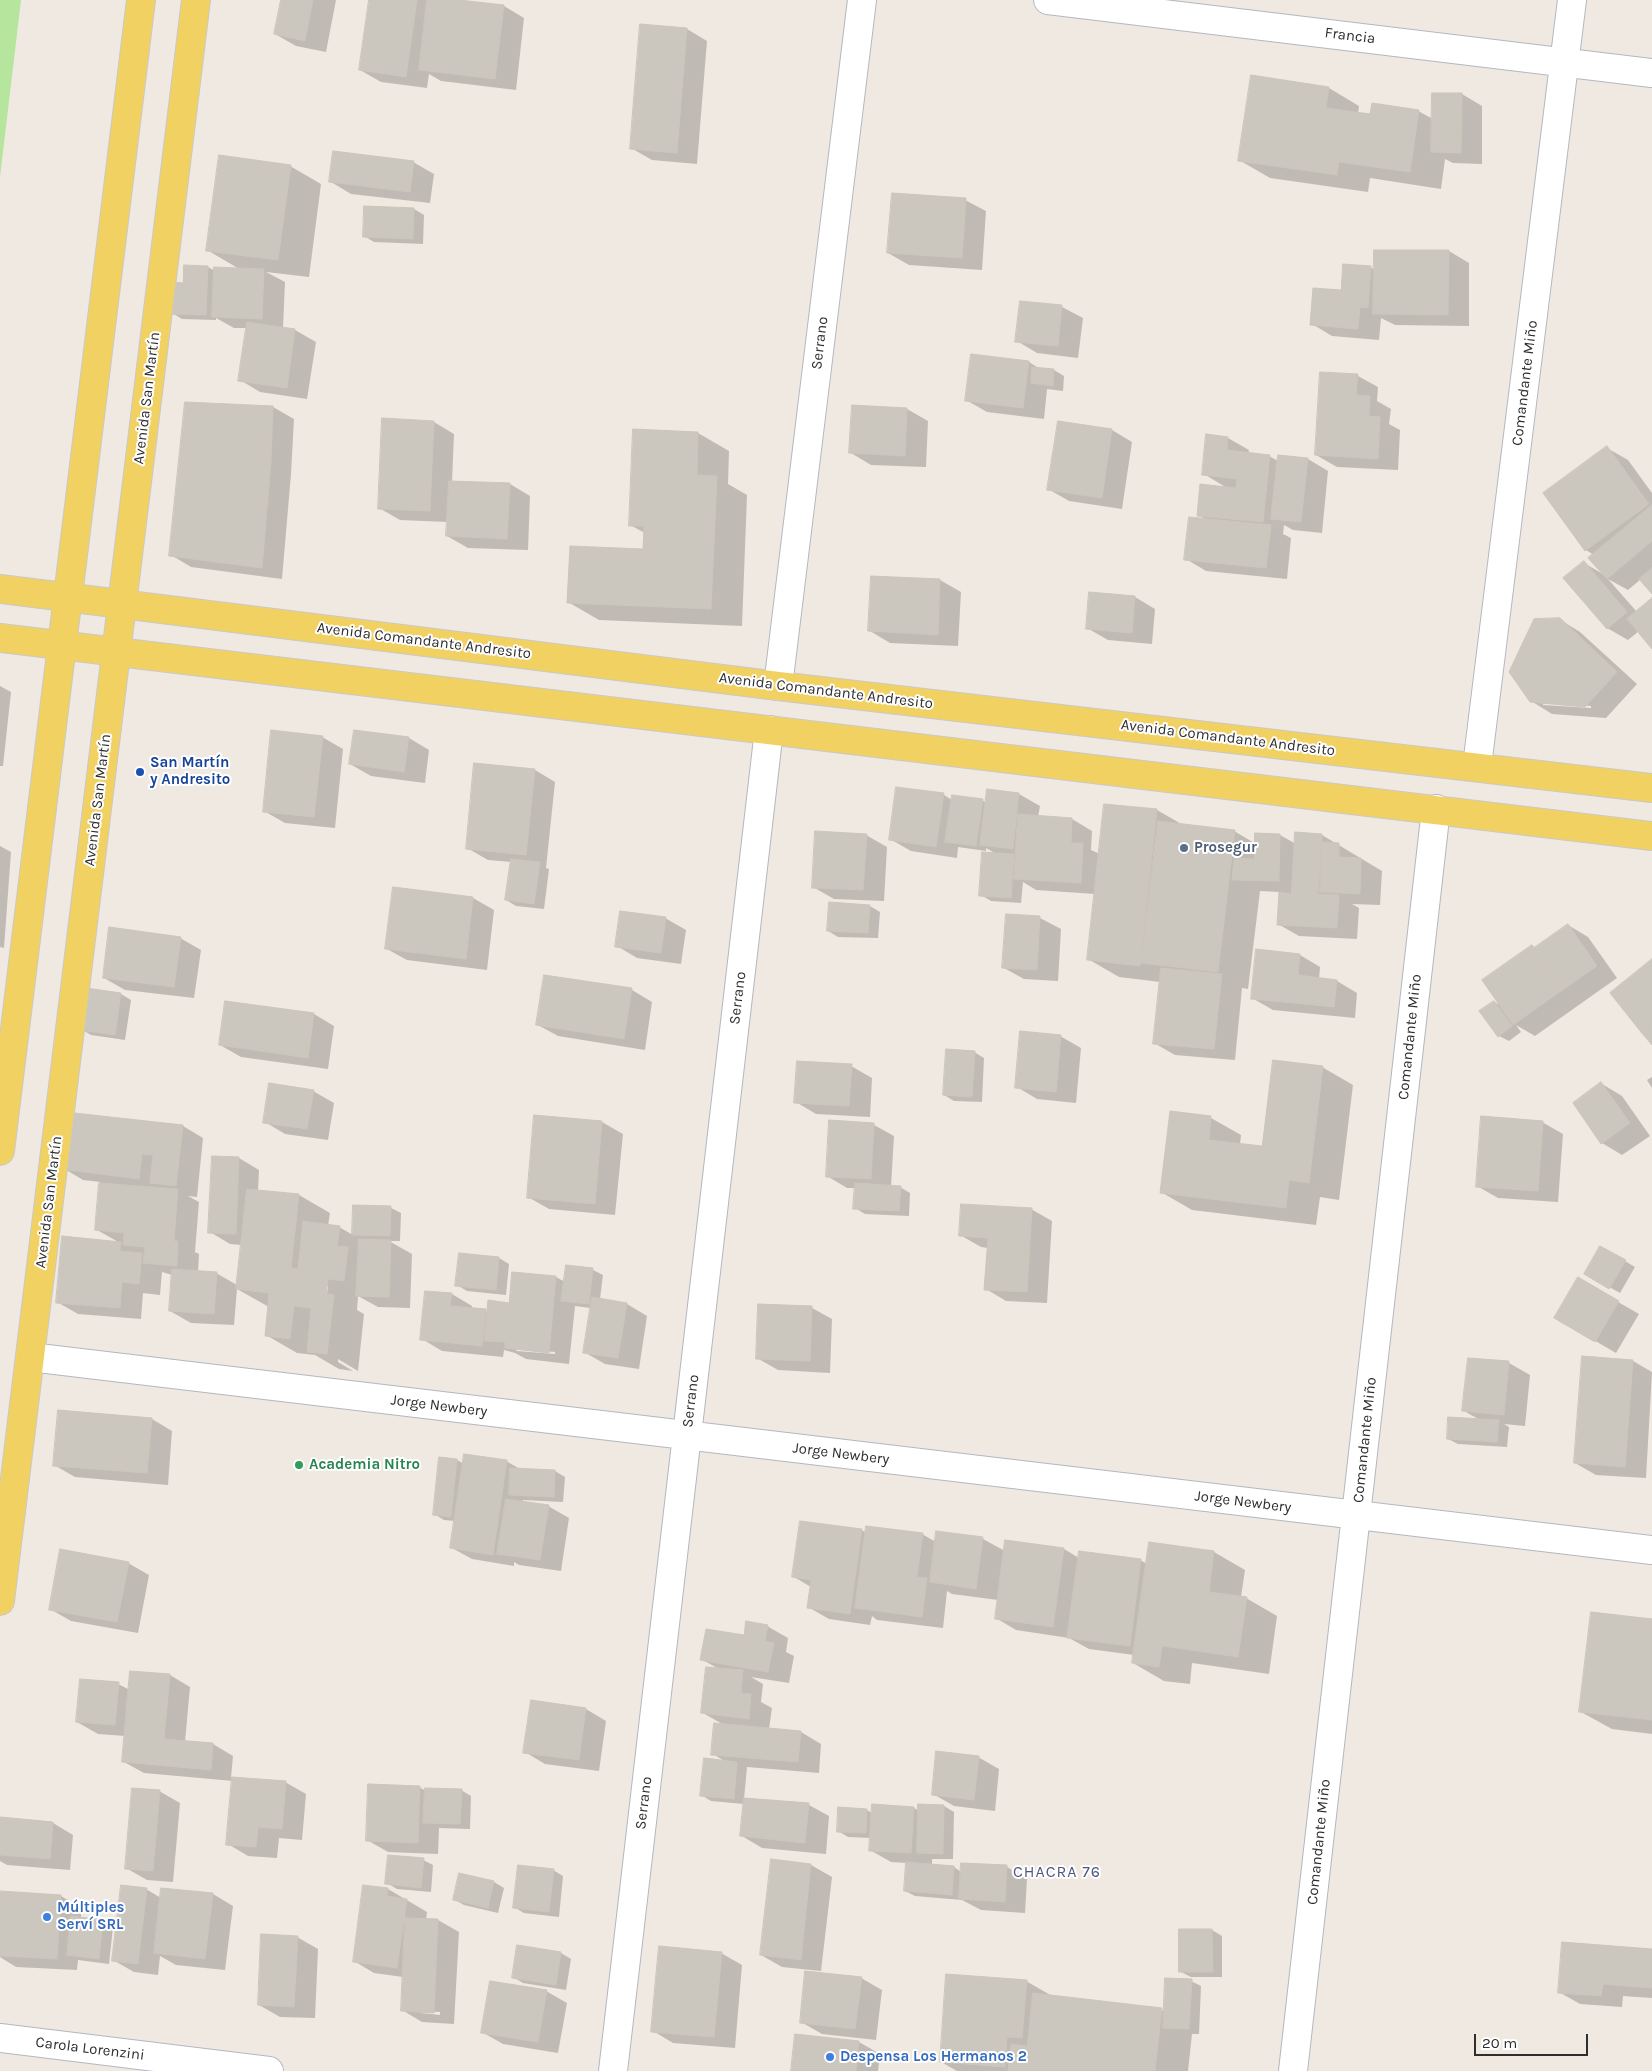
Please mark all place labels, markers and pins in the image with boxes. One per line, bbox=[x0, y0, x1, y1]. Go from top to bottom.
place label: San Martín y Andresito bbox=[150, 754, 230, 789]
marker: San Martín y Andresito bbox=[134, 766, 146, 778]
place label: Prosegur bbox=[1194, 839, 1257, 857]
marker: Prosegur bbox=[1178, 842, 1190, 854]
place label: Academia Nitro bbox=[309, 1456, 420, 1474]
marker: Academia Nitro bbox=[293, 1459, 305, 1471]
place label: Múltiples Serví SRL bbox=[57, 1899, 125, 1934]
marker: Múltiples Serví SRL bbox=[41, 1911, 53, 1923]
place label: Despensa Los Hermanos 2 bbox=[840, 2048, 1027, 2066]
marker: Despensa Los Hermanos 2 bbox=[824, 2051, 836, 2063]

